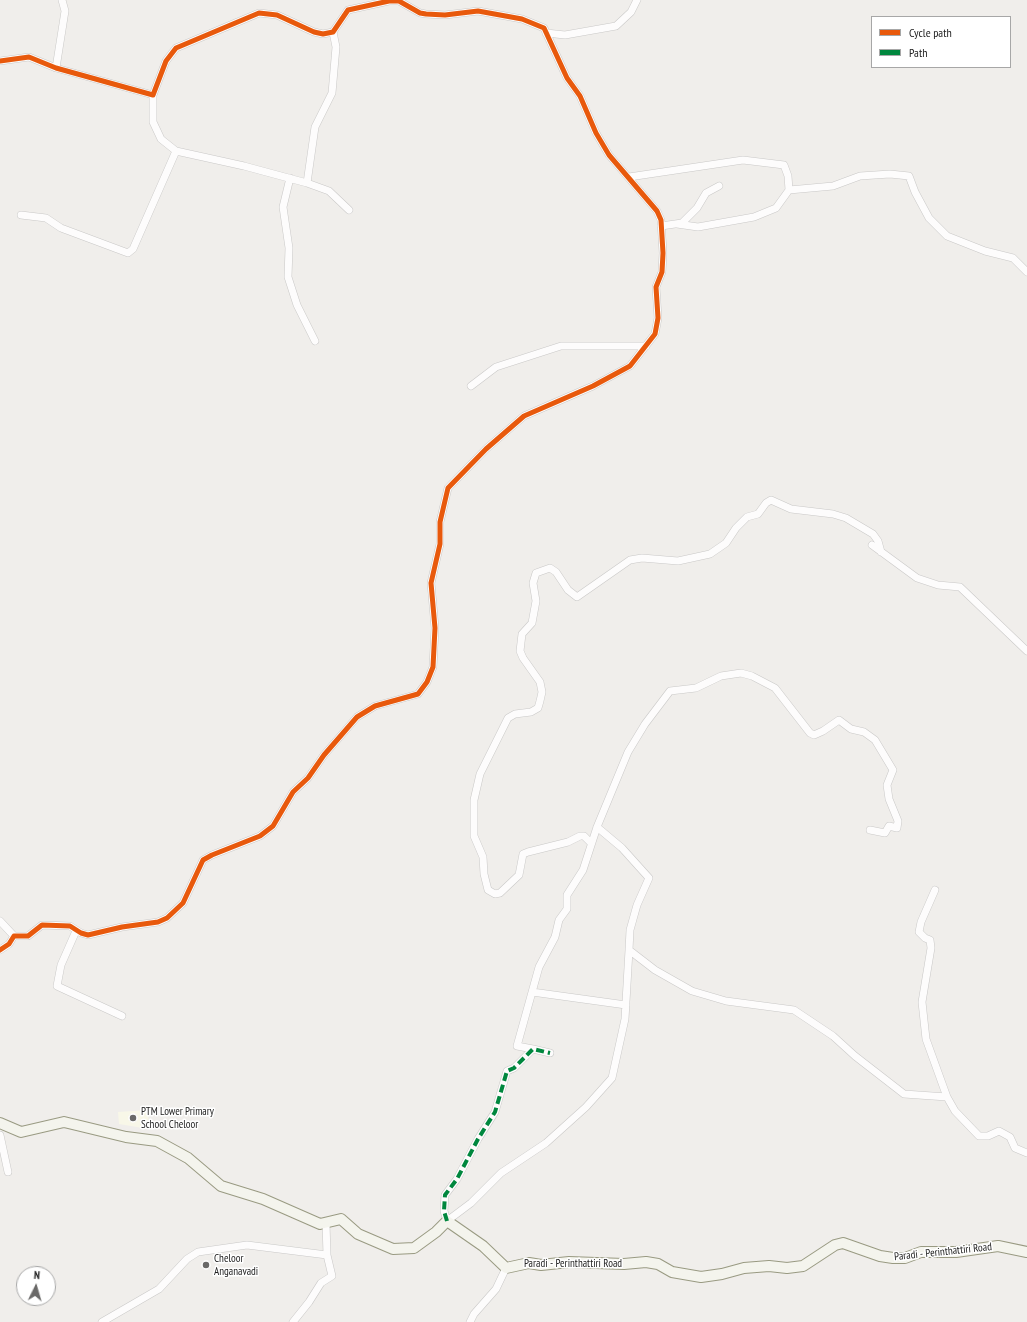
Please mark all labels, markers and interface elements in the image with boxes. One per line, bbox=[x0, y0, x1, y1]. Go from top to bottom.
legend bbox=[871, 16, 1011, 68]
text: Cycle path bbox=[909, 25, 952, 40]
text: Path bbox=[909, 45, 927, 60]
place label: PTM Lower Primary School Cheloor bbox=[141, 1105, 214, 1131]
marker: PTM Lower Primary School Cheloor bbox=[128, 1113, 138, 1123]
street label: Paradi - Perinthattiri Road bbox=[894, 1240, 992, 1264]
place label: Cheloor Anganavadi bbox=[214, 1252, 258, 1278]
street label: Paradi - Perinthattiri Road bbox=[524, 1257, 622, 1271]
marker: Cheloor Anganavadi bbox=[201, 1260, 211, 1270]
north arrow bbox=[16, 1266, 56, 1306]
text: N bbox=[33, 1268, 41, 1282]

